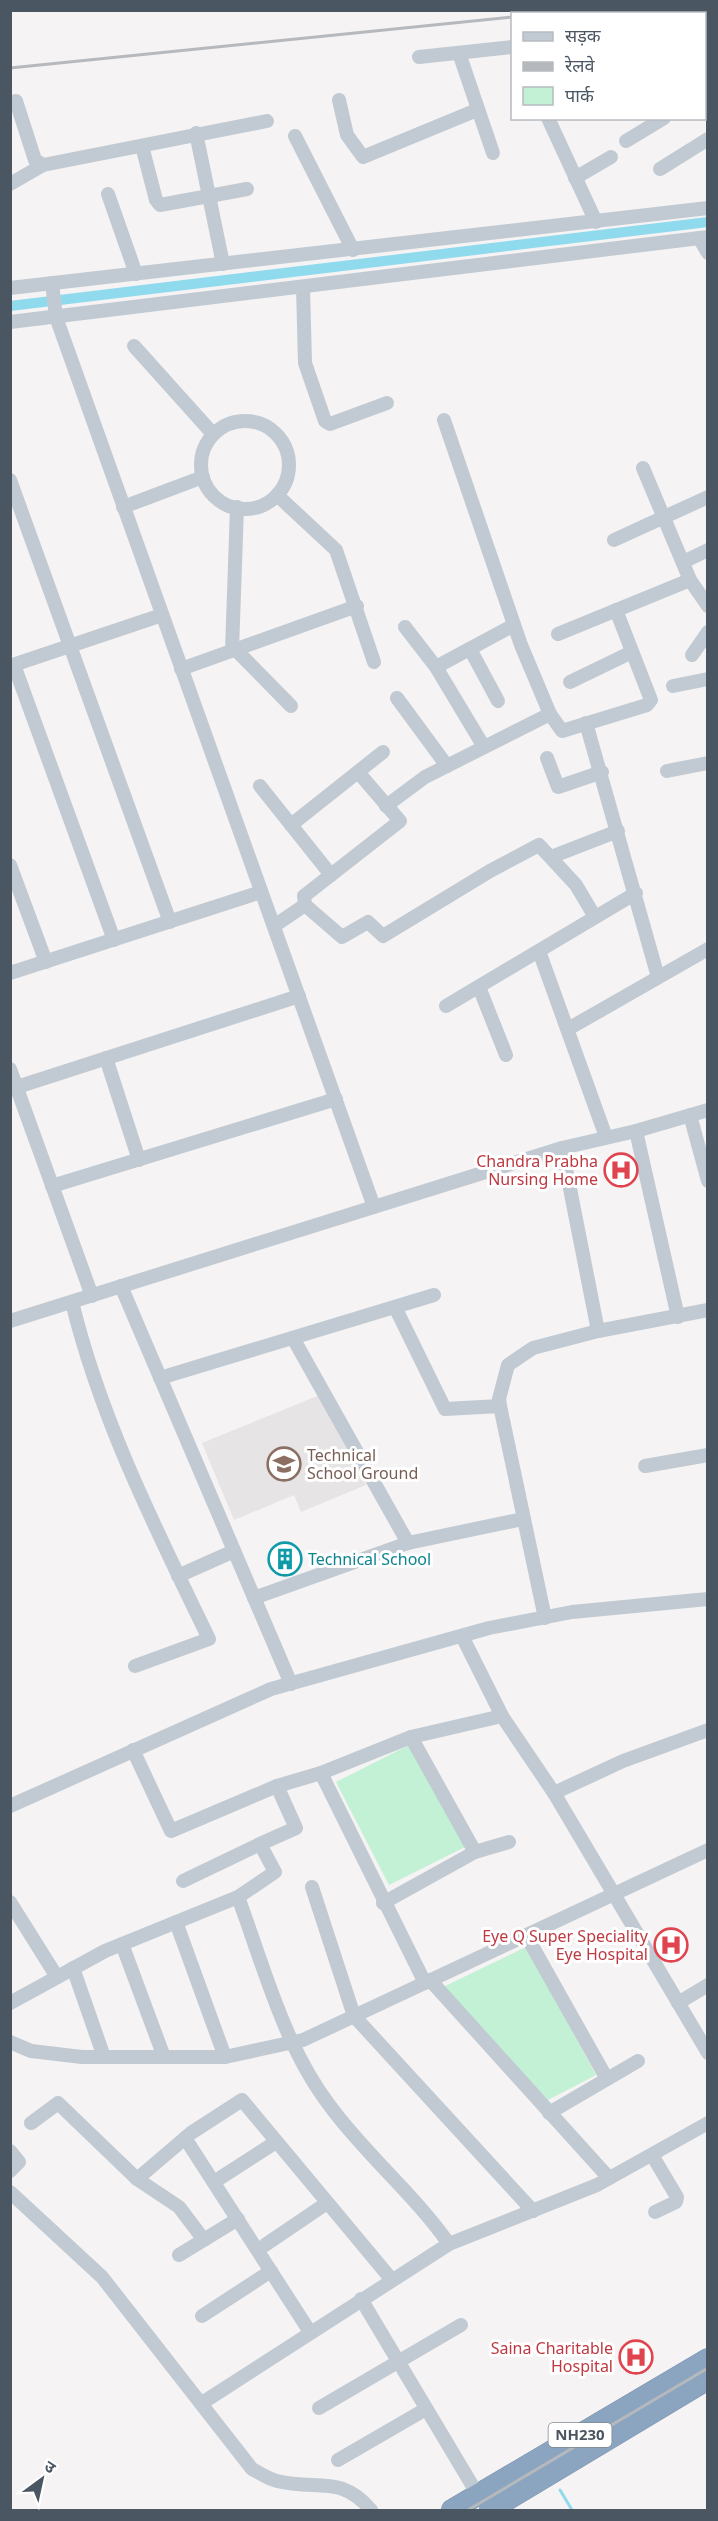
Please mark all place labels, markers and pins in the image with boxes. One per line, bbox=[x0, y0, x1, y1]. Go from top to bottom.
place label: Chandra Prabha Nursing Home bbox=[476, 1150, 598, 1190]
hospital icon: Chandra Prabha Nursing Home bbox=[603, 1152, 639, 1188]
place label: Technical School Ground bbox=[307, 1444, 418, 1484]
school or university icon: Technical School Ground bbox=[266, 1446, 302, 1482]
building icon: Technical School bbox=[267, 1541, 303, 1577]
place label: Technical School bbox=[308, 1548, 431, 1570]
place label: Eye Q Super Speciality Eye Hospital bbox=[482, 1925, 649, 1965]
hospital icon: Eye Q Super Speciality Eye Hospital bbox=[653, 1927, 689, 1963]
place label: Saina Charitable Hospital bbox=[491, 2337, 613, 2377]
hospital icon: Saina Charitable Hospital bbox=[618, 2339, 654, 2375]

